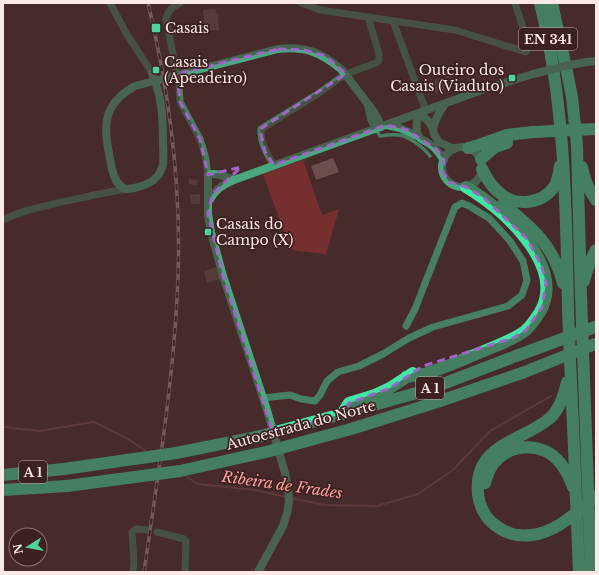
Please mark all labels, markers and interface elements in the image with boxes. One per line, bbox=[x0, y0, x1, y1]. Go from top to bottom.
place label: Casais bbox=[165, 19, 209, 37]
marker: Casais bbox=[150, 22, 162, 34]
road number: EN 341 bbox=[519, 28, 577, 50]
place label: Casais (Apeadeiro) bbox=[164, 53, 247, 87]
place label: Outeiro dos Casais (Viaduto) bbox=[390, 61, 504, 95]
marker: Casais (Apeadeiro) bbox=[151, 65, 161, 75]
marker: Outeiro dos Casais (Viaduto) bbox=[507, 73, 517, 83]
place label: Casais do Campo (X) bbox=[216, 215, 293, 249]
marker: Casais do Campo (X) bbox=[203, 227, 213, 237]
road number: A 1 bbox=[416, 377, 444, 399]
street label: Autoestrada do Norte bbox=[224, 396, 378, 454]
road number: A 1 bbox=[19, 461, 47, 483]
water label: Ribeira de Frades bbox=[219, 466, 344, 502]
north arrow bbox=[8, 527, 48, 567]
text: N bbox=[10, 542, 26, 555]

